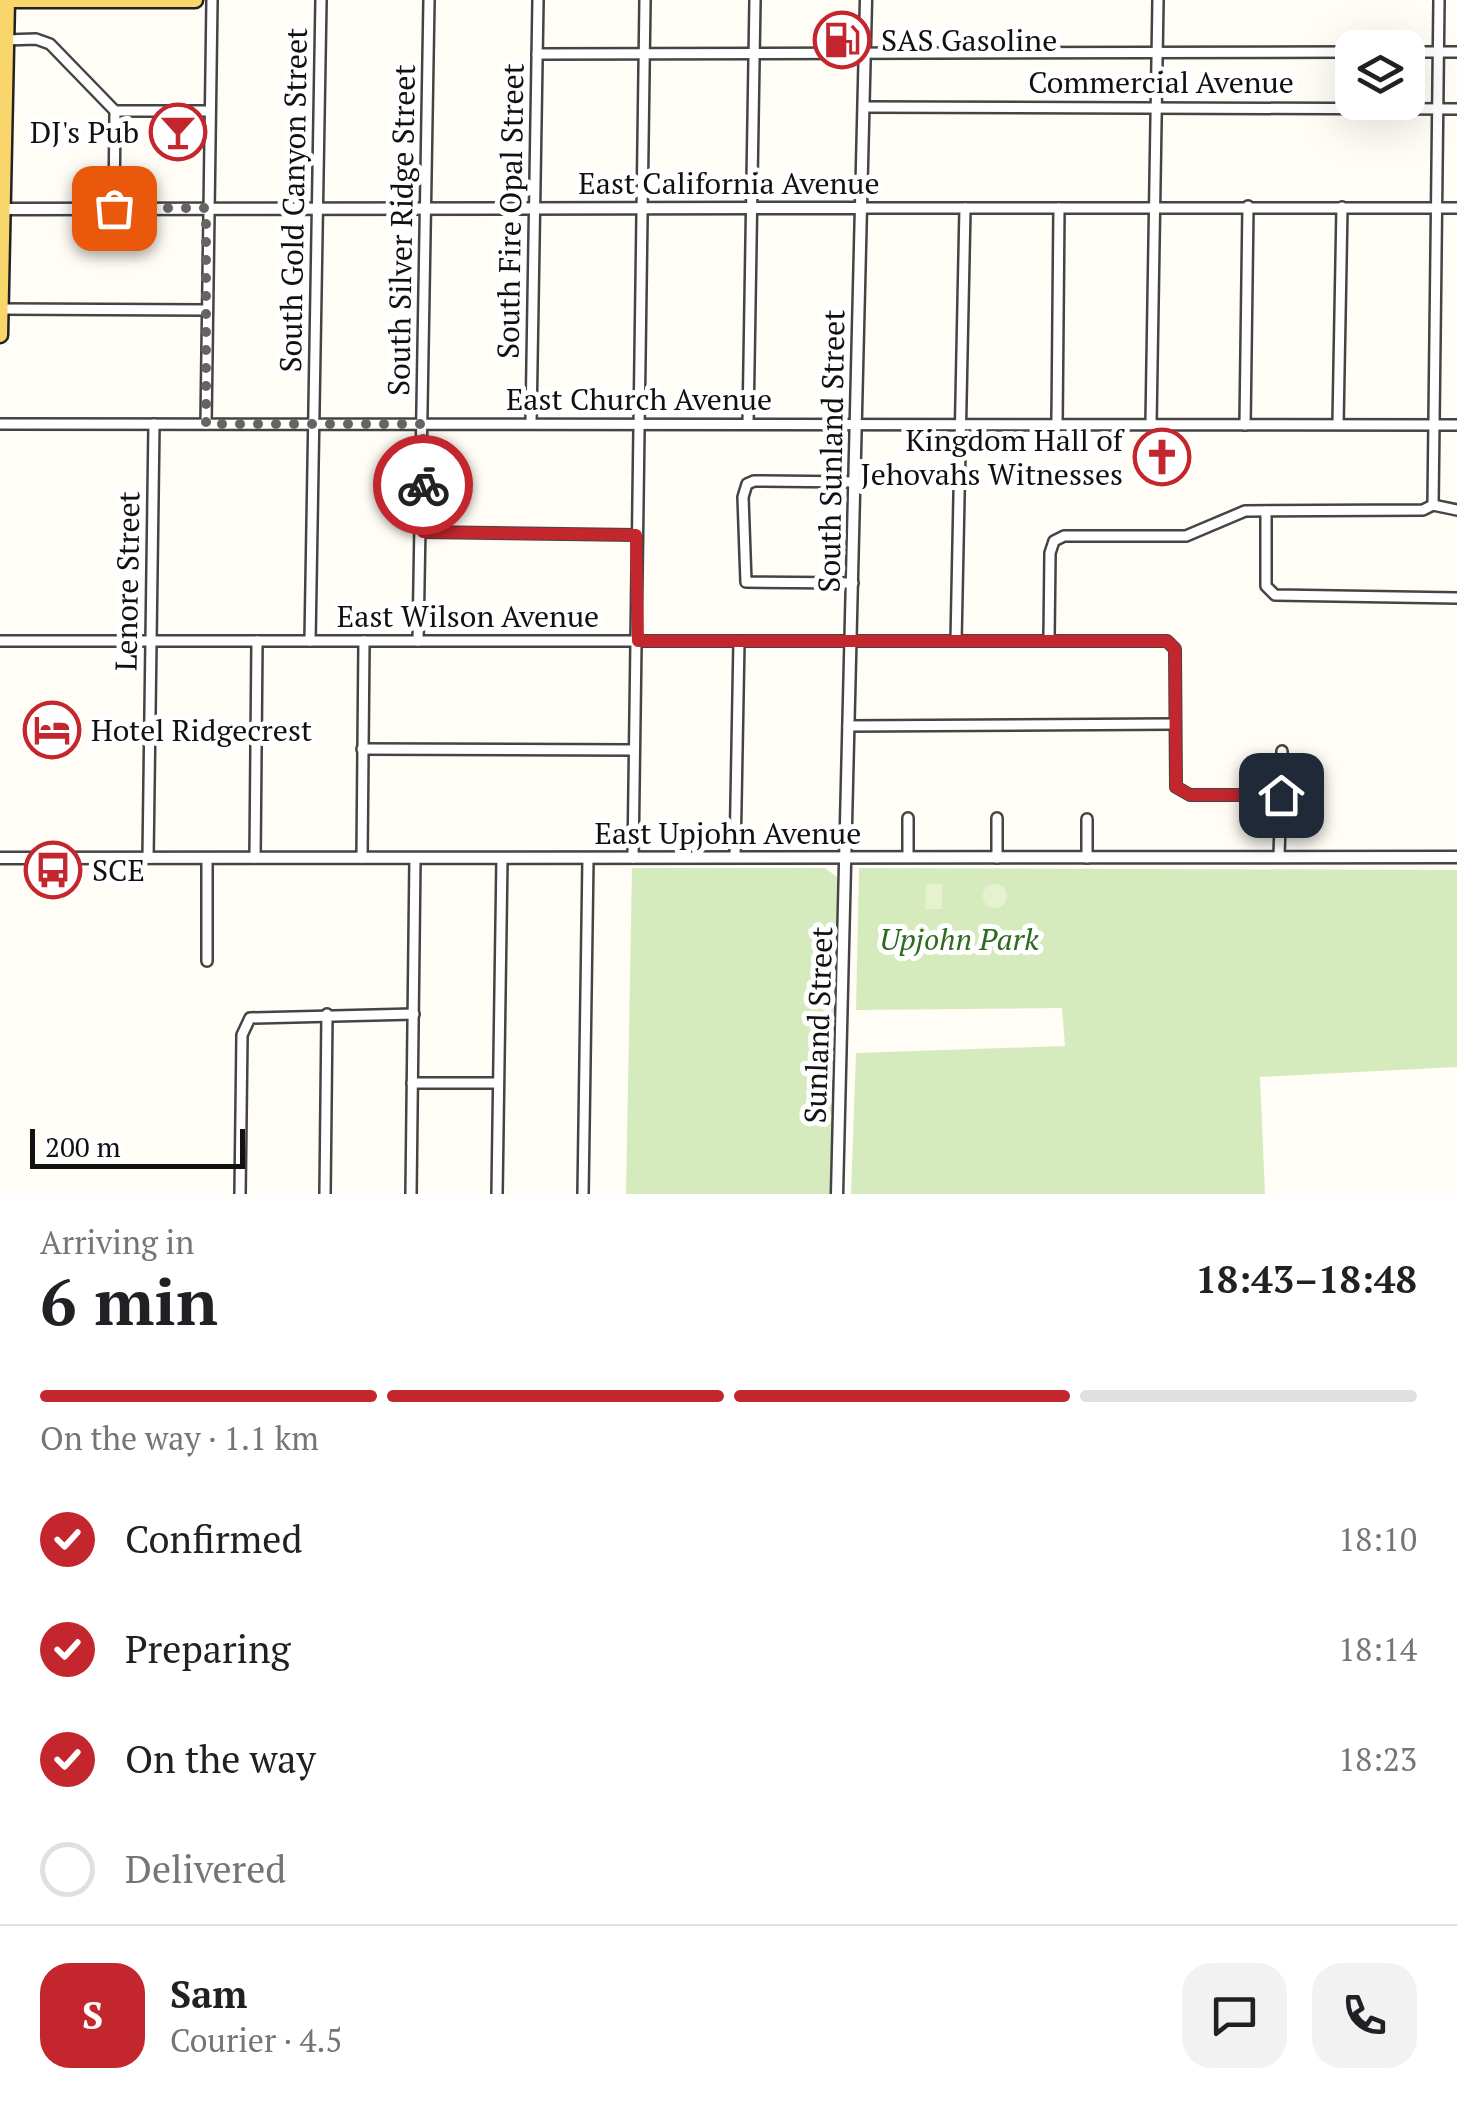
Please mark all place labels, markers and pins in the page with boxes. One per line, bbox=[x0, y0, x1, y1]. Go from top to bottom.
fuel station icon: SAS Gasoline bbox=[812, 10, 872, 70]
place label: SAS Gasoline bbox=[881, 20, 1057, 60]
bar icon: DJ's Pub bbox=[148, 102, 208, 162]
place label: DJ's Pub bbox=[30, 112, 139, 152]
pin bbox=[72, 166, 157, 251]
place label: Kingdom Hall of Jehovahs Witnesses bbox=[861, 420, 1125, 494]
church icon: Kingdom Hall of Jehovahs Witnesses bbox=[1132, 427, 1192, 487]
hotel icon: Hotel Ridgecrest bbox=[22, 700, 82, 760]
place label: Hotel Ridgecrest bbox=[91, 710, 312, 750]
pin bbox=[1239, 753, 1324, 838]
bus stop icon: SCE bbox=[23, 840, 83, 900]
place label: SCE bbox=[92, 850, 145, 890]

